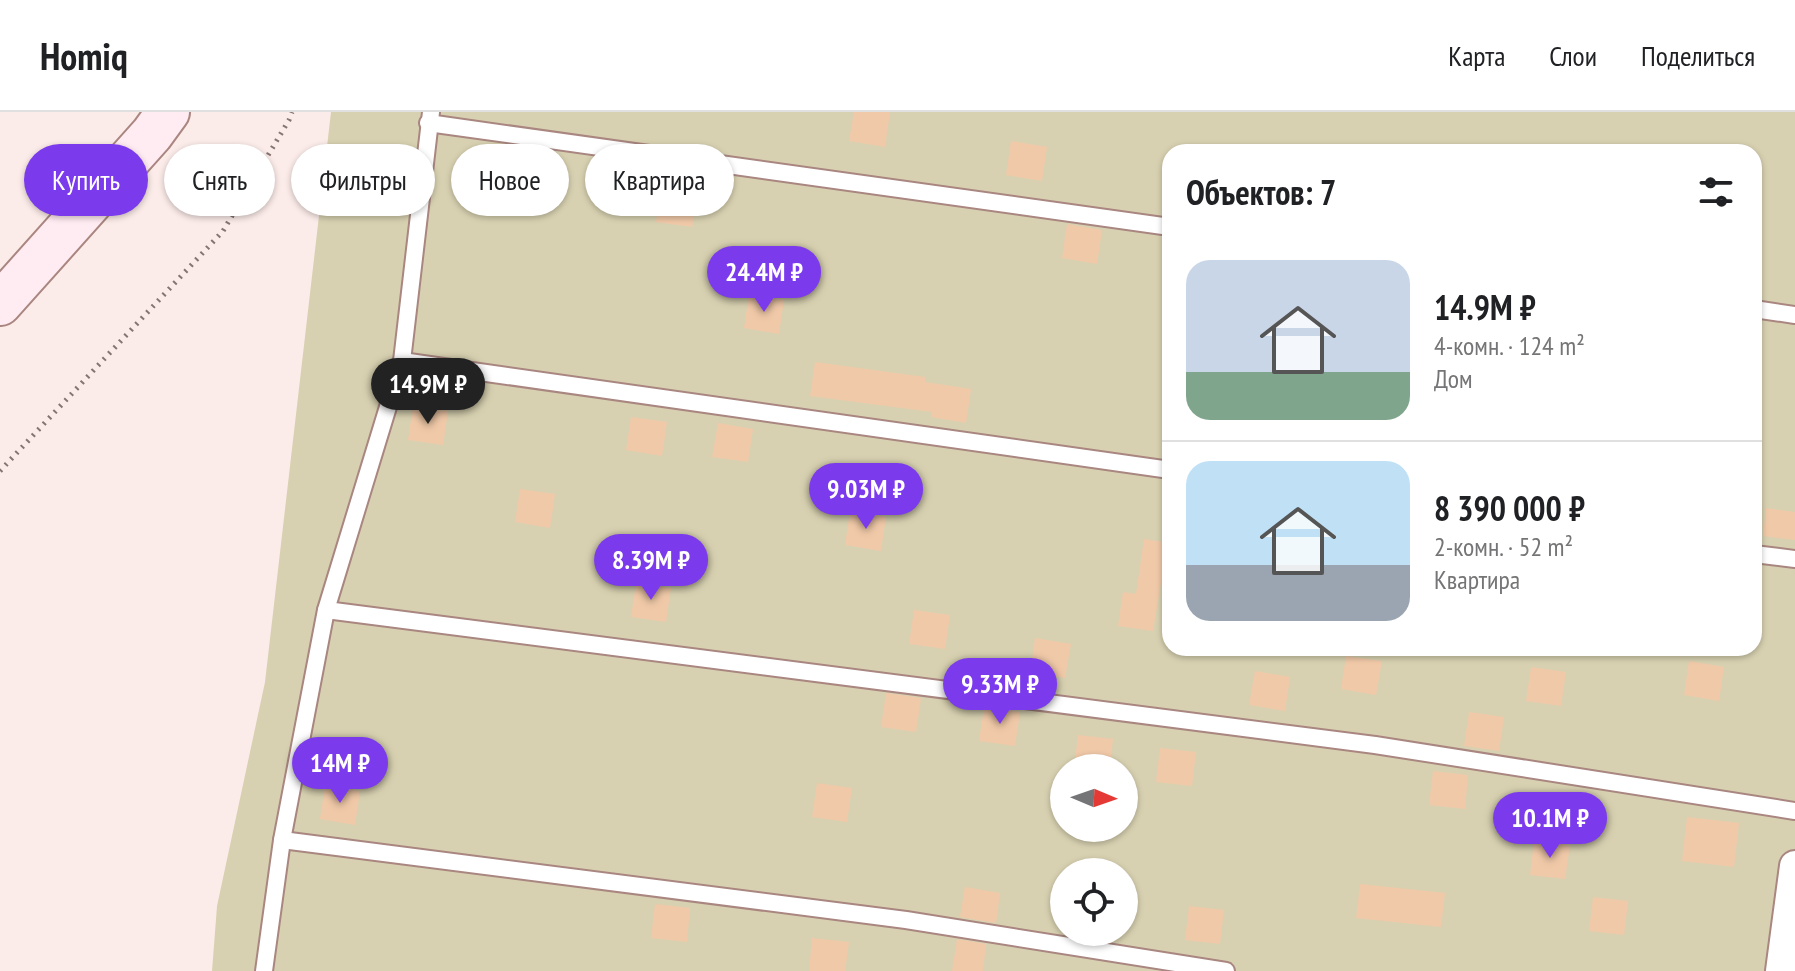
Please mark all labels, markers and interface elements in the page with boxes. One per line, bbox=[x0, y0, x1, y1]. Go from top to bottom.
text: Homiq bbox=[40, 31, 128, 80]
text: Карта bbox=[1448, 37, 1505, 74]
text: Слои bbox=[1549, 37, 1597, 74]
text: Поделиться bbox=[1641, 37, 1755, 74]
chip: Купить bbox=[24, 144, 148, 216]
chip: Снять bbox=[164, 144, 275, 216]
chip: Фильтры bbox=[291, 144, 435, 216]
chip: Новое bbox=[451, 144, 569, 216]
chip: Квартира bbox=[585, 144, 734, 216]
text: Объектов: 7 bbox=[1186, 170, 1336, 214]
icon: filters bbox=[1694, 170, 1738, 214]
pin: 24.4M ₽ bbox=[690, 246, 838, 314]
text: 24.4M ₽ bbox=[725, 255, 803, 288]
text: 14.9M ₽ bbox=[1434, 285, 1536, 329]
icon: home bbox=[1250, 292, 1346, 388]
text: 4-комн. · 124 m² bbox=[1434, 329, 1585, 362]
pin: 14.9M ₽ bbox=[354, 358, 502, 426]
text: Дом bbox=[1434, 362, 1472, 395]
text: 14.9M ₽ bbox=[389, 367, 467, 400]
pin: 9.03M ₽ bbox=[792, 463, 940, 531]
text: 9.03M ₽ bbox=[827, 472, 905, 505]
text: 8 390 000 ₽ bbox=[1434, 486, 1585, 530]
icon: home bbox=[1250, 493, 1346, 589]
text: 2-комн. · 52 m² bbox=[1434, 530, 1573, 563]
pin: 8.39M ₽ bbox=[577, 534, 725, 602]
text: 8.39M ₽ bbox=[612, 543, 690, 576]
text: Квартира bbox=[1434, 563, 1520, 596]
pin: 9.33M ₽ bbox=[926, 658, 1074, 726]
text: 9.33M ₽ bbox=[961, 667, 1039, 700]
pin: 14M ₽ bbox=[284, 737, 396, 805]
text: 14M ₽ bbox=[310, 746, 370, 779]
north arrow bbox=[1050, 754, 1138, 842]
map controls bbox=[1050, 754, 1138, 946]
pin: 10.1M ₽ bbox=[1476, 792, 1624, 860]
text: 10.1M ₽ bbox=[1511, 801, 1589, 834]
button: locate bbox=[1050, 858, 1138, 946]

